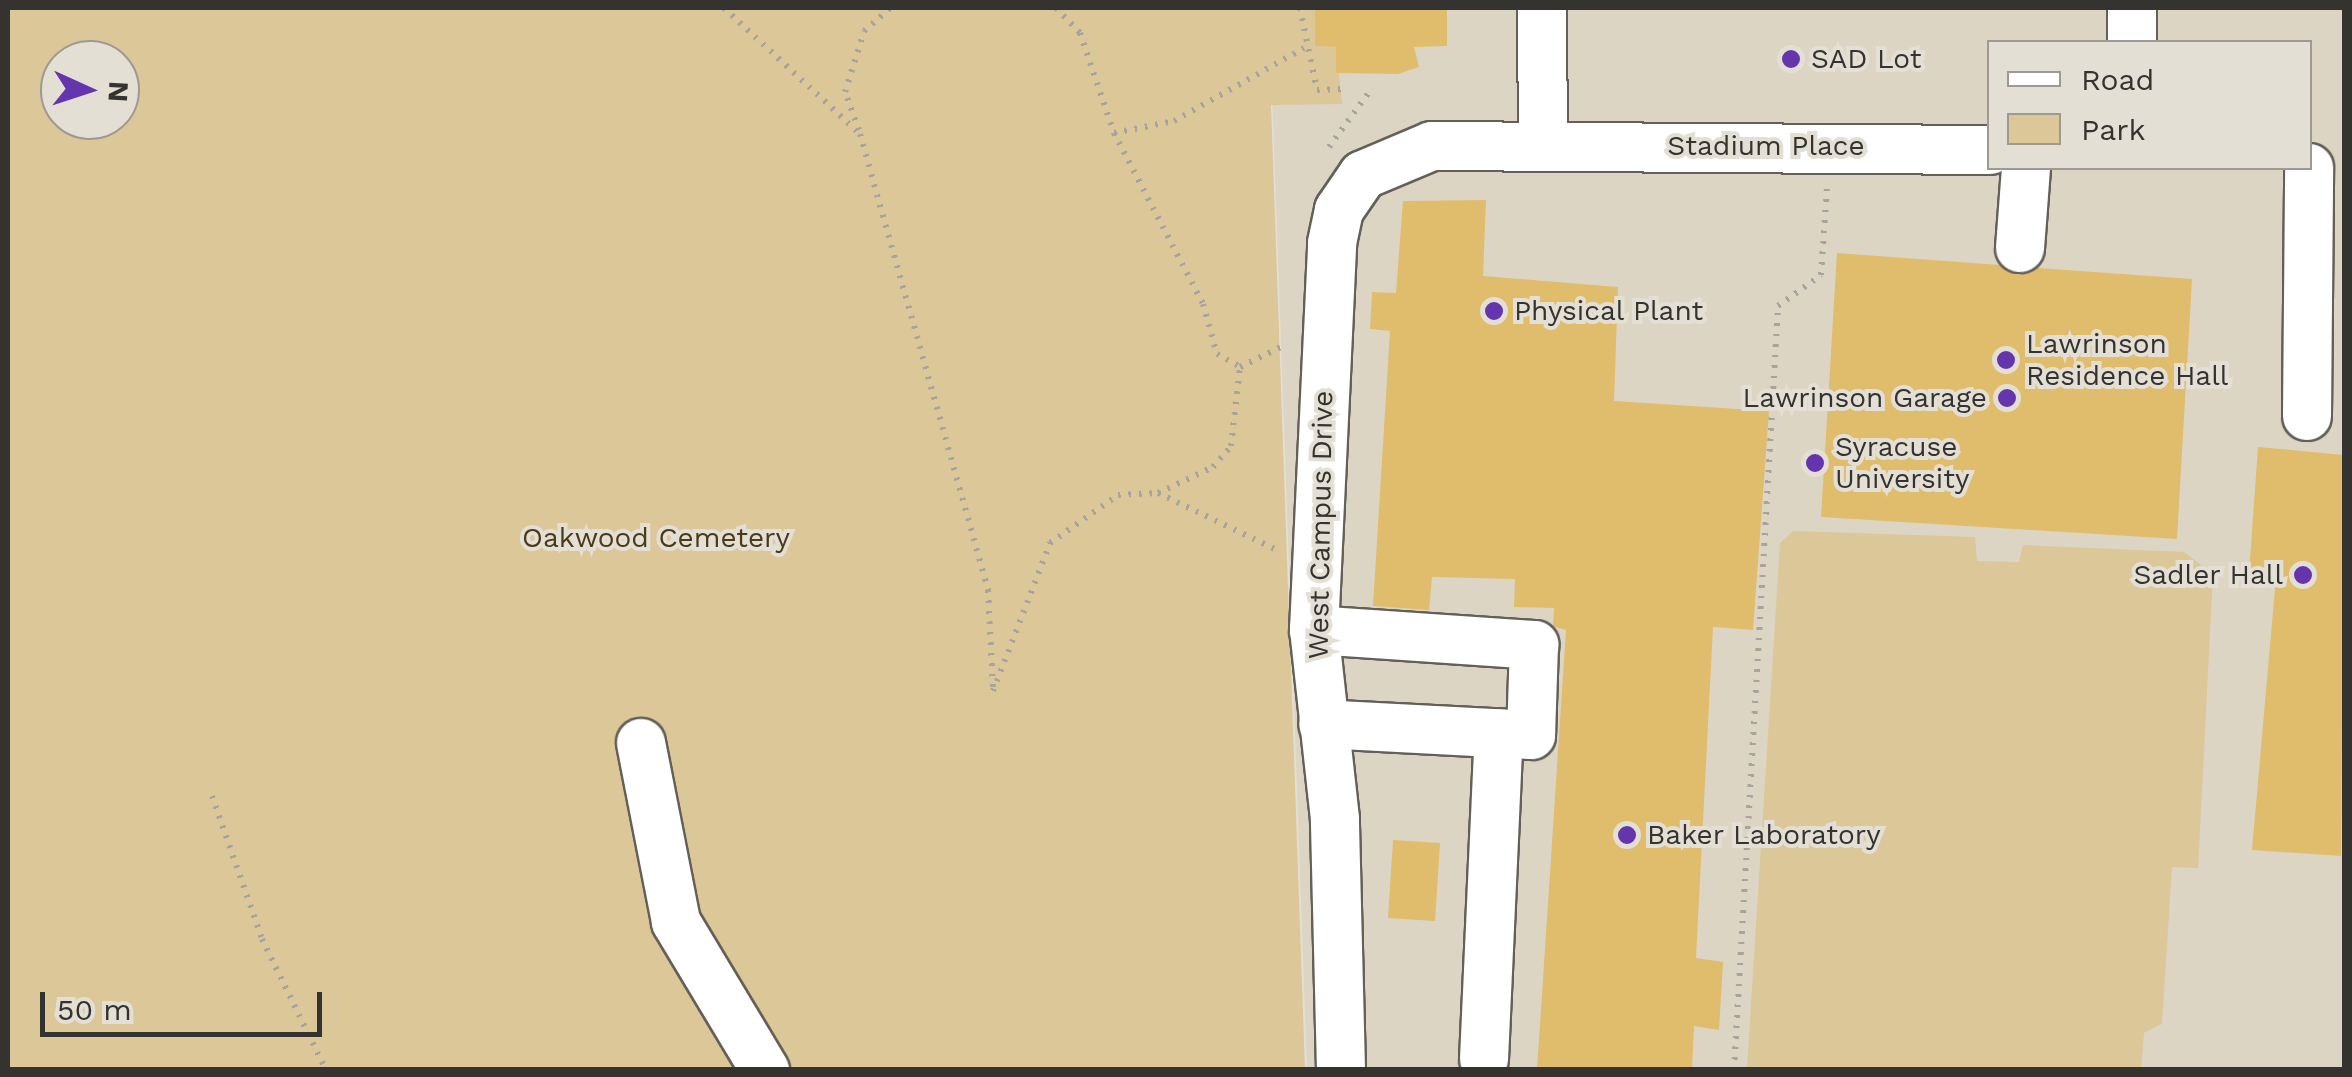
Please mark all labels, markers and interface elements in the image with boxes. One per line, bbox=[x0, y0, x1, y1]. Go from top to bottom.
north arrow bbox=[40, 40, 140, 140]
legend bbox=[1987, 40, 2312, 170]
place label: SAD Lot bbox=[1811, 42, 1922, 76]
marker: SAD Lot bbox=[1780, 48, 1802, 70]
text: Road bbox=[2081, 62, 2154, 97]
text: N bbox=[101, 80, 135, 103]
text: Park bbox=[2081, 112, 2146, 147]
street label: Stadium Place bbox=[1667, 129, 1865, 163]
place label: Physical Plant bbox=[1514, 294, 1704, 328]
marker: Physical Plant bbox=[1483, 300, 1505, 322]
place label: Lawrinson Residence Hall bbox=[2026, 327, 2228, 393]
marker: Lawrinson Residence Hall bbox=[1995, 349, 2017, 371]
place label: Lawrinson Garage bbox=[1743, 381, 1987, 415]
marker: Lawrinson Garage bbox=[1996, 387, 2018, 409]
street label: West Campus Drive bbox=[1302, 390, 1340, 660]
place label: Syracuse University bbox=[1835, 430, 1969, 496]
marker: Syracuse University bbox=[1804, 452, 1826, 474]
park label: Oakwood Cemetery bbox=[522, 521, 790, 555]
place label: Sadler Hall bbox=[2133, 558, 2283, 592]
marker: Sadler Hall bbox=[2292, 564, 2314, 586]
place label: Baker Laboratory bbox=[1647, 818, 1881, 852]
marker: Baker Laboratory bbox=[1616, 824, 1638, 846]
scale bar bbox=[45, 972, 328, 1034]
text: 50 m bbox=[57, 992, 132, 1027]

